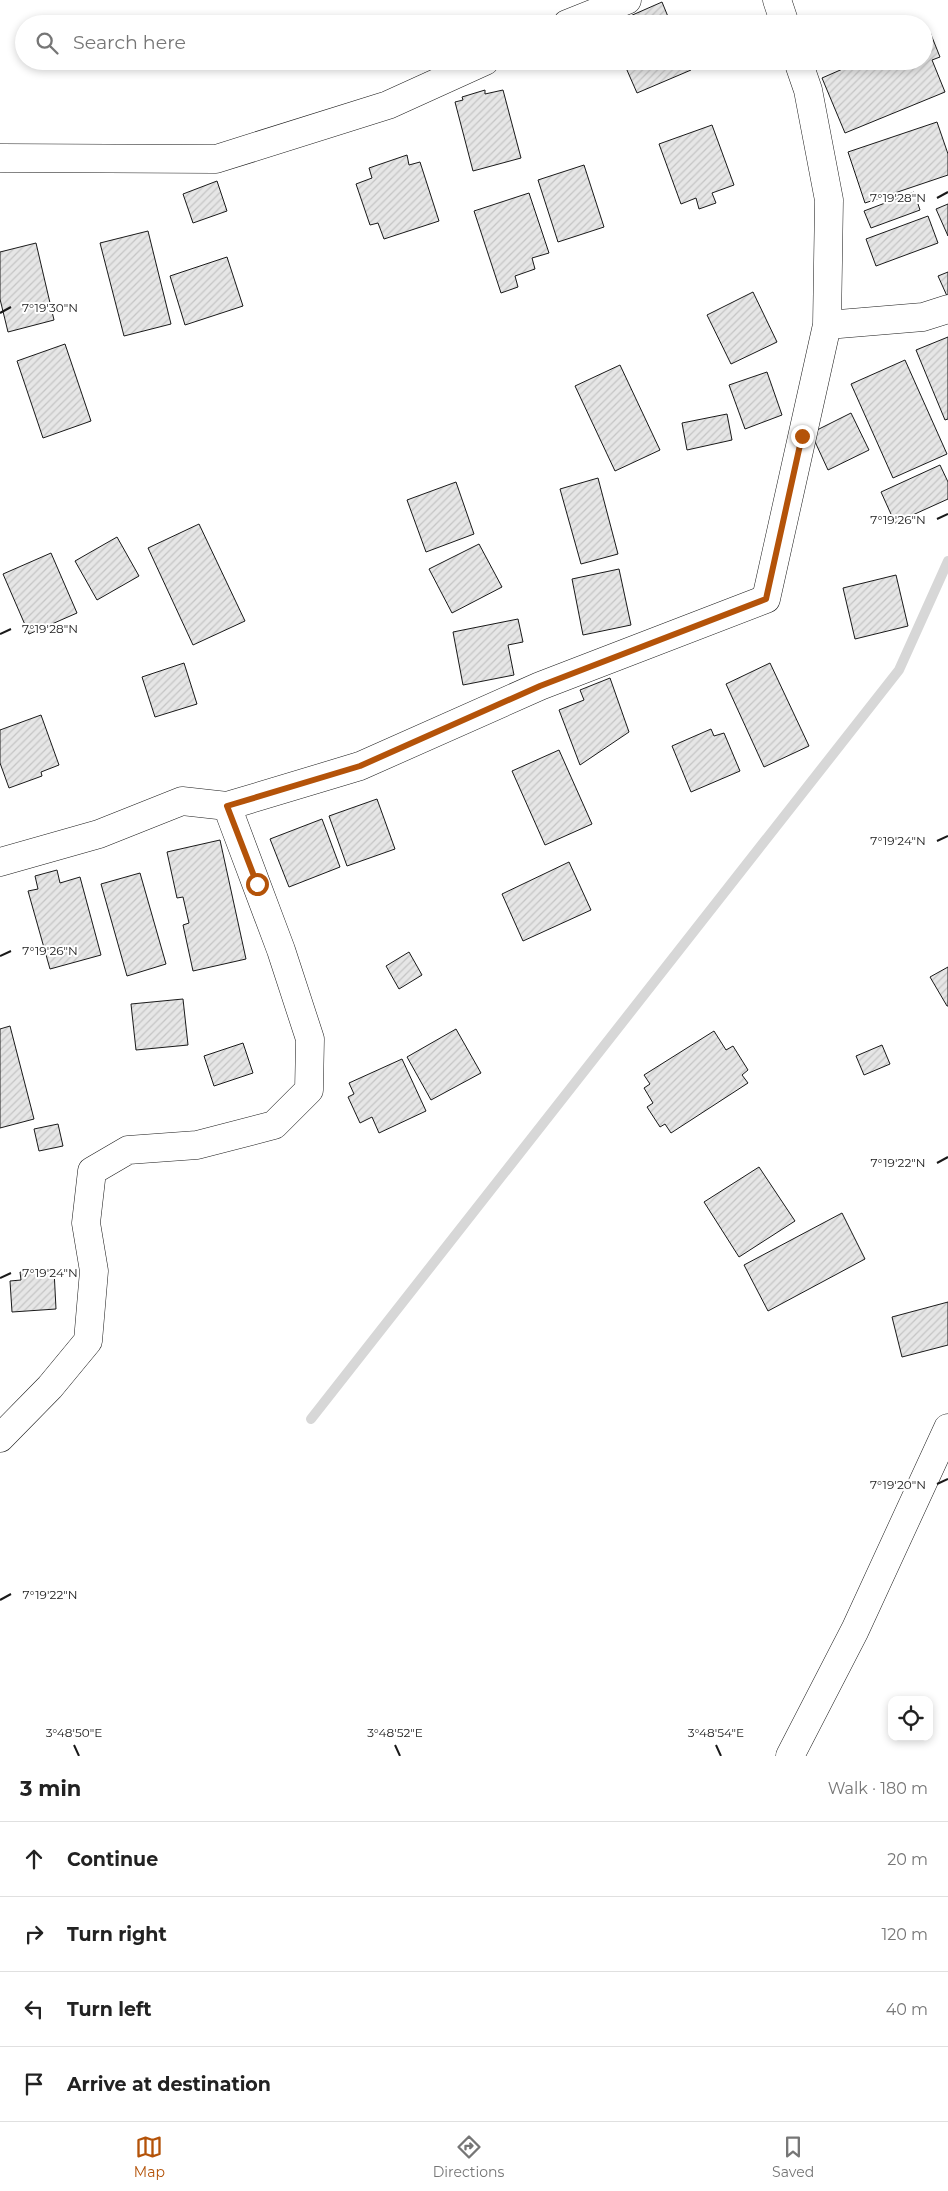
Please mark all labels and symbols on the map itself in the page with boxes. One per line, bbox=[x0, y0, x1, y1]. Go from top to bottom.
text: 7°19'28"N bbox=[870, 190, 926, 205]
text: 7°19'30"N bbox=[22, 300, 78, 315]
route end bbox=[791, 425, 814, 448]
text: 7°19'26"N bbox=[870, 512, 926, 527]
text: 7°19'28"N bbox=[22, 621, 78, 636]
text: 7°19'24"N bbox=[870, 833, 926, 848]
route start bbox=[246, 873, 269, 896]
text: 7°19'26"N bbox=[22, 943, 78, 958]
text: 7°19'22"N bbox=[871, 1155, 925, 1170]
text: 7°19'24"N bbox=[22, 1265, 78, 1280]
text: 7°19'20"N bbox=[870, 1477, 926, 1492]
text: 7°19'22"N bbox=[23, 1587, 77, 1602]
text: 3°48'50"E bbox=[46, 1725, 102, 1740]
text: 3°48'52"E bbox=[367, 1725, 423, 1740]
text: 3°48'54"E bbox=[688, 1725, 744, 1740]

